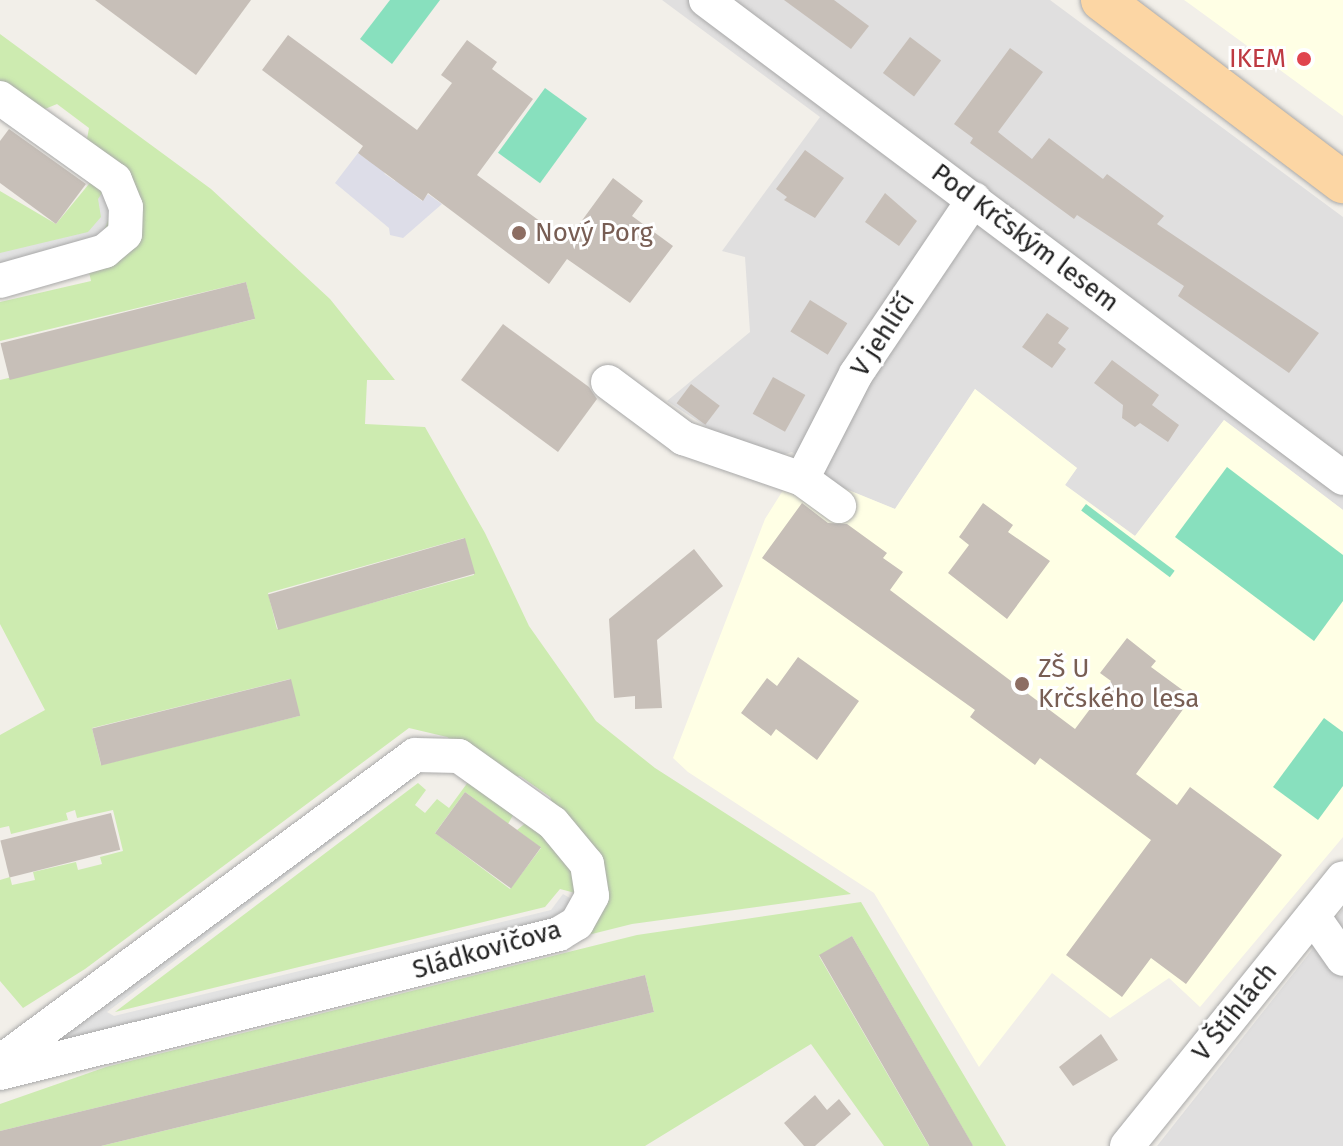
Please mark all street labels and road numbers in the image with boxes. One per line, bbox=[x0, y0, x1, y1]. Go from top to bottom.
street label: Pod Krčským lesem bbox=[925, 157, 1125, 319]
street label: V jehličí bbox=[845, 288, 921, 382]
street label: Sládkovičova bbox=[409, 914, 565, 986]
street label: V Štíhlách bbox=[1186, 957, 1284, 1067]

